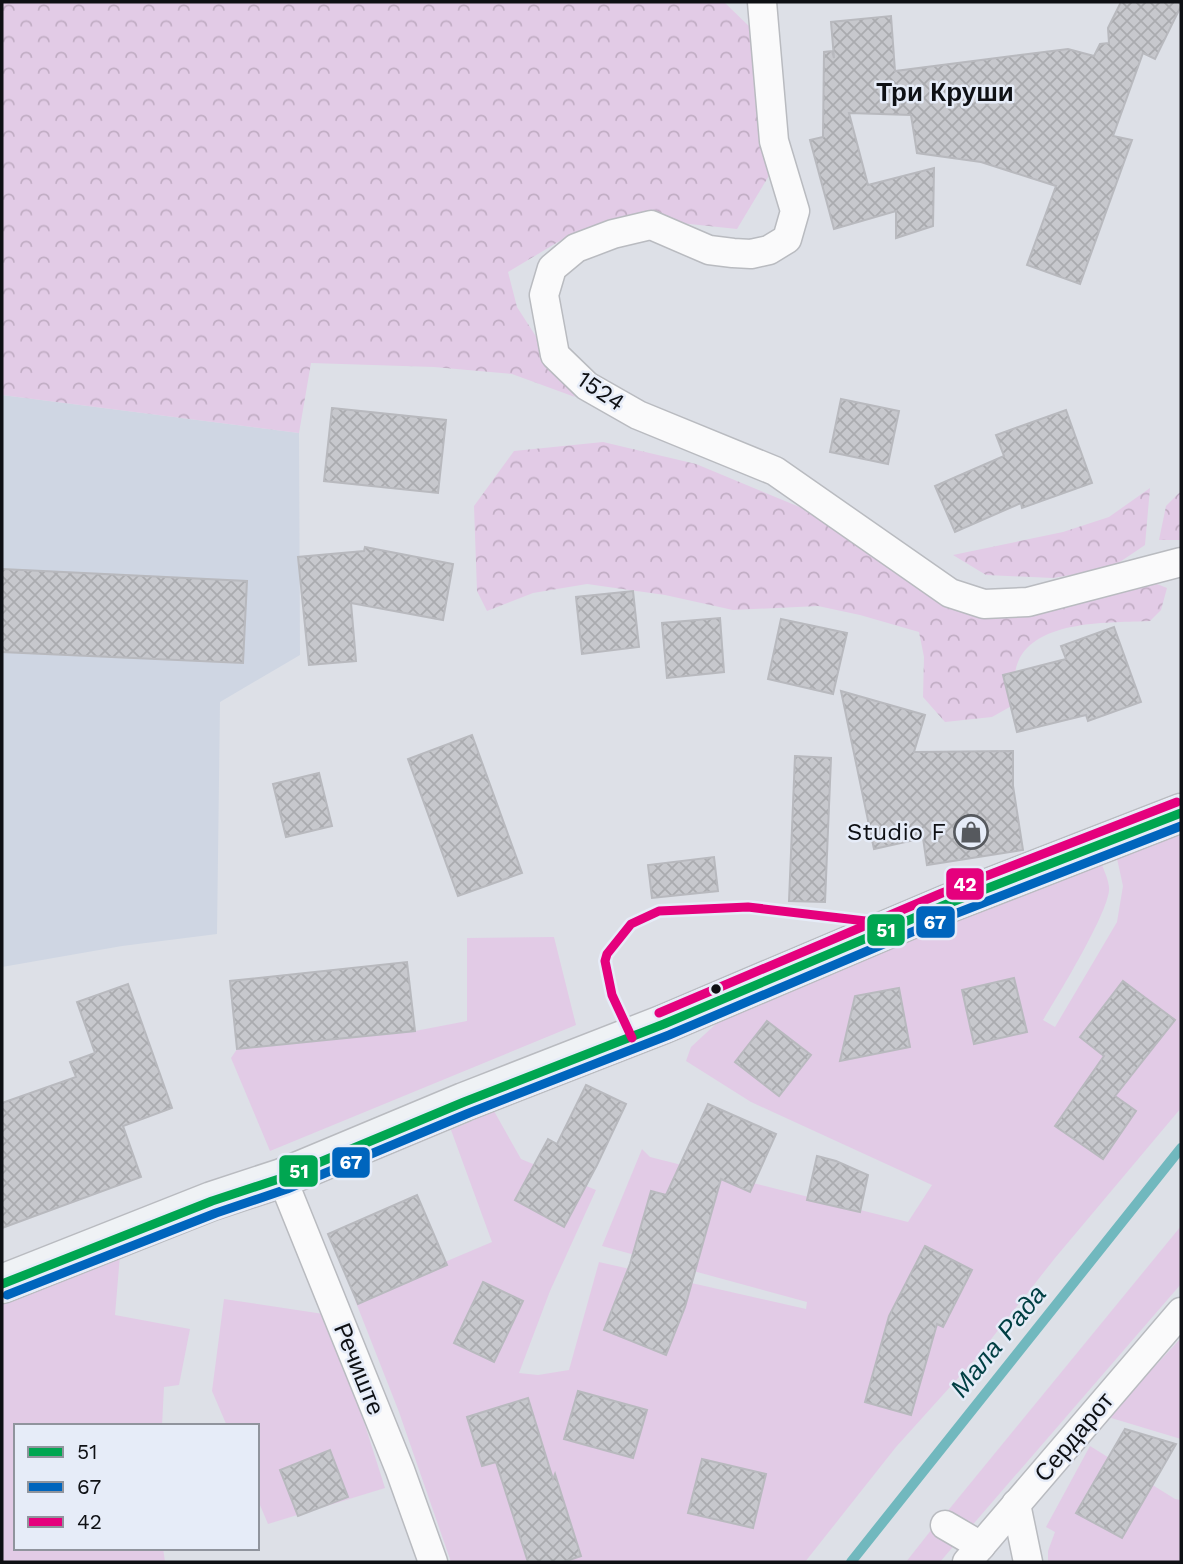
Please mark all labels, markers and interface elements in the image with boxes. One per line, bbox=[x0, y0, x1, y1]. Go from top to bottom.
district label: Три Круши bbox=[876, 77, 1014, 107]
street label: 1524 bbox=[572, 365, 630, 417]
shop icon: Studio F bbox=[952, 813, 990, 851]
place label: Studio F bbox=[847, 818, 946, 846]
line badge: 42 bbox=[945, 867, 985, 901]
text: 42 bbox=[953, 873, 977, 896]
line badge: 67 bbox=[915, 905, 956, 939]
text: 67 bbox=[924, 911, 946, 934]
line badge: 51 bbox=[866, 913, 906, 947]
text: 51 bbox=[876, 919, 896, 942]
unlabelled marker bbox=[709, 982, 723, 996]
line badge: 67 bbox=[331, 1146, 371, 1179]
text: 67 bbox=[340, 1151, 362, 1174]
line badge: 51 bbox=[278, 1154, 319, 1188]
text: 51 bbox=[289, 1160, 309, 1183]
water label: Мала Рада bbox=[944, 1279, 1052, 1403]
street label: Речиште bbox=[328, 1319, 390, 1419]
street label: Сердарот bbox=[1029, 1387, 1119, 1487]
legend bbox=[14, 1424, 259, 1550]
text: 51 bbox=[77, 1439, 97, 1464]
text: 67 bbox=[77, 1474, 102, 1499]
text: 42 bbox=[77, 1509, 102, 1534]

